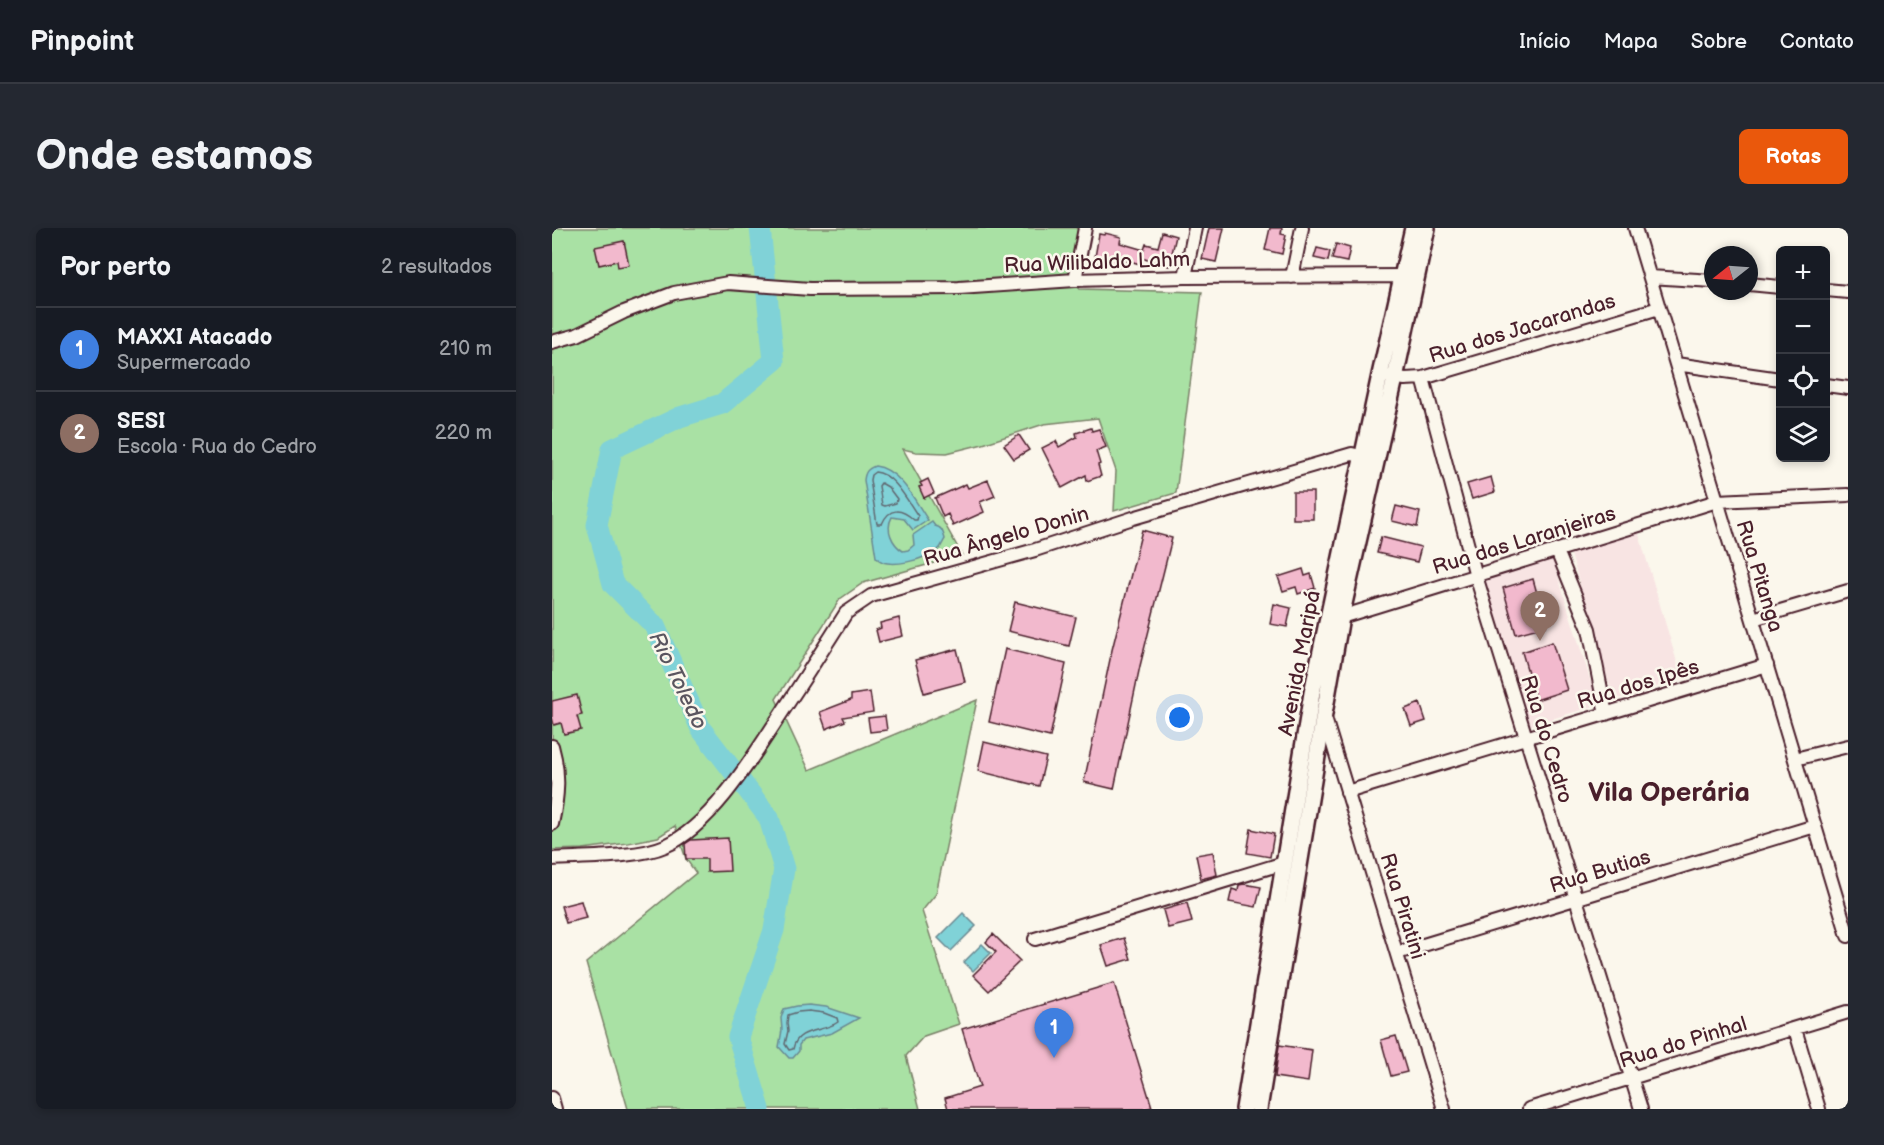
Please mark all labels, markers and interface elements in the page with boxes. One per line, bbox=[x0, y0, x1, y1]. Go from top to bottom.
text: Pinpoint bbox=[30, 25, 134, 58]
text: Início bbox=[1519, 29, 1571, 54]
text: Mapa bbox=[1604, 29, 1658, 54]
text: Sobre bbox=[1691, 29, 1747, 54]
text: Contato bbox=[1780, 29, 1854, 54]
button: Rotas bbox=[1739, 129, 1848, 184]
text: Onde estamos bbox=[36, 131, 313, 182]
north arrow bbox=[1704, 246, 1758, 300]
map controls bbox=[1776, 246, 1830, 462]
button: + bbox=[1776, 246, 1830, 300]
street label: Rua Wilibaldo Lahm bbox=[1004, 247, 1190, 278]
text: Por perto bbox=[60, 252, 171, 283]
text: 2 resultados bbox=[381, 255, 492, 279]
street label: Rua dos Jacarandas bbox=[1426, 288, 1618, 369]
button: − bbox=[1776, 300, 1830, 354]
text: MAXXI Atacado bbox=[117, 324, 272, 351]
text: 1 bbox=[75, 337, 84, 361]
text: 210 m bbox=[439, 337, 492, 361]
text: Supermercado bbox=[117, 351, 251, 375]
button: locate bbox=[1776, 354, 1830, 408]
text: SESI bbox=[117, 408, 166, 435]
button: layers bbox=[1776, 408, 1830, 462]
text: 2 bbox=[74, 421, 85, 445]
text: 220 m bbox=[435, 421, 492, 445]
text: Escola · Rua do Cedro bbox=[117, 435, 317, 459]
street label: Rua Ângelo Donin bbox=[921, 501, 1092, 572]
street label: Rua das Laranjeiras bbox=[1430, 501, 1619, 580]
street label: Rua Pitanga bbox=[1731, 517, 1788, 635]
street label: Avenida Maripá bbox=[1273, 588, 1326, 738]
pin: 2 bbox=[1520, 592, 1560, 641]
water label: Rio Toledo bbox=[642, 627, 713, 734]
street label: Rua dos Ipês bbox=[1574, 654, 1702, 715]
street label: Rua do Cedro bbox=[1515, 672, 1578, 806]
your location bbox=[1165, 703, 1194, 732]
district label: Vila Operária bbox=[1588, 777, 1750, 809]
street label: Rua Butias bbox=[1547, 844, 1653, 899]
street label: Rua Piratini bbox=[1375, 850, 1430, 962]
pin: 1 bbox=[1034, 1008, 1074, 1058]
street label: Rua do Pinhal bbox=[1616, 1011, 1750, 1074]

